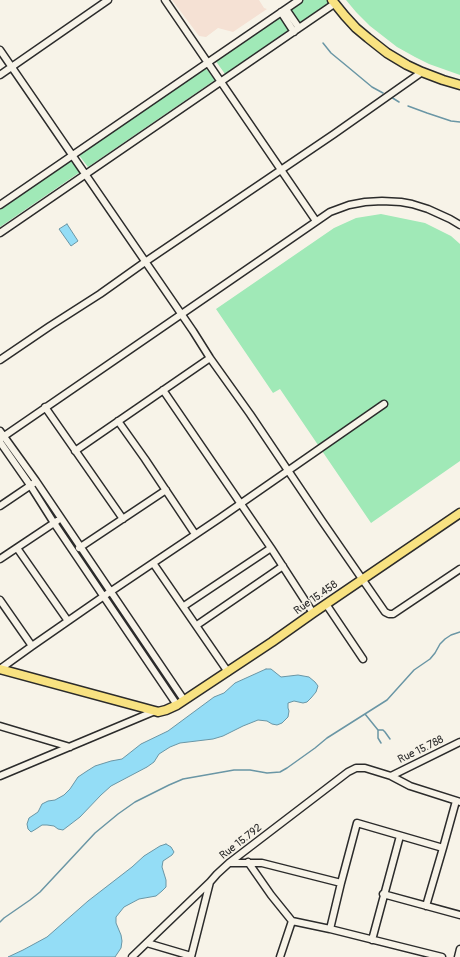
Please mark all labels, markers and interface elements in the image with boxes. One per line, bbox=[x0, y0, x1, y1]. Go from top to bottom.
street label: Rue 15.458 bbox=[292, 578, 340, 618]
street label: Rue 15.788 bbox=[396, 733, 446, 767]
street label: Rue 15.792 bbox=[217, 821, 265, 863]

